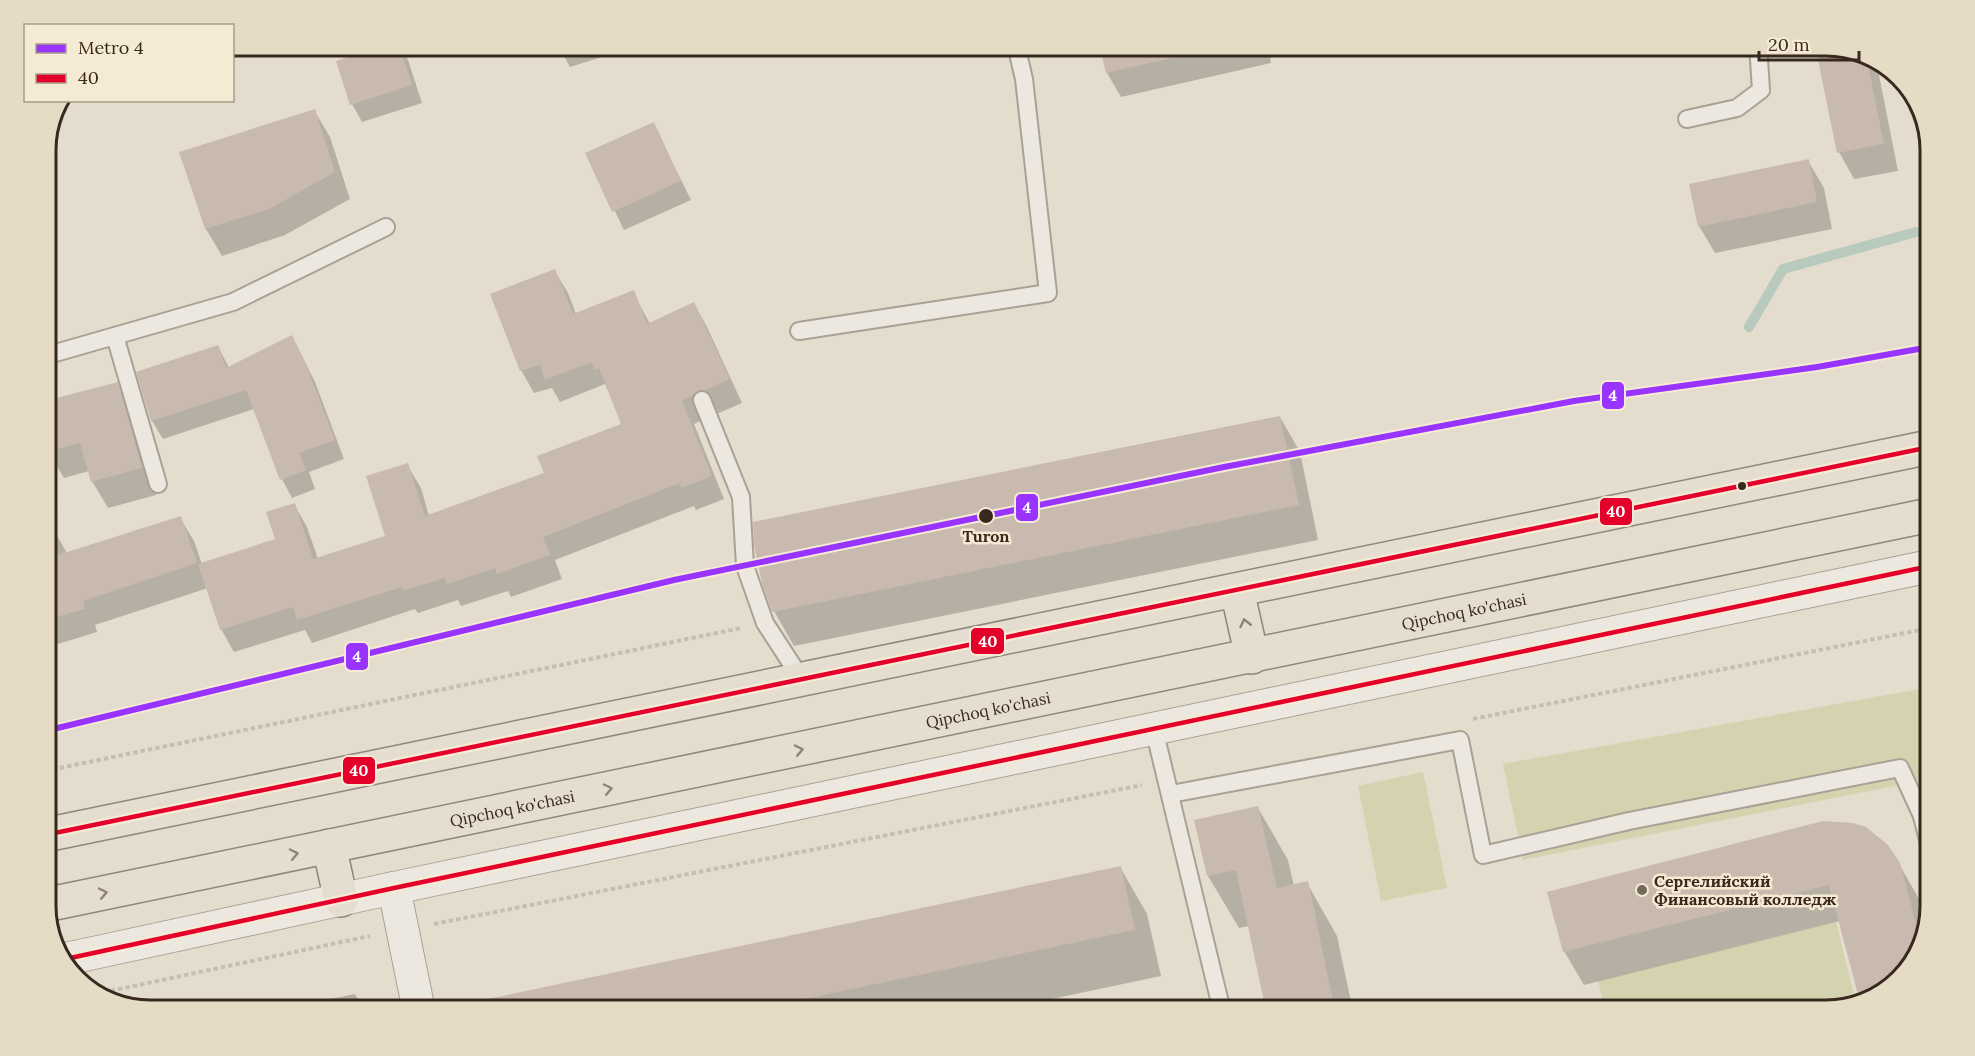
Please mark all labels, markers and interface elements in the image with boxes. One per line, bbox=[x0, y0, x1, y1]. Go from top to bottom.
legend bbox=[24, 24, 234, 102]
scale bar bbox=[1759, 24, 1860, 62]
text: 20 m bbox=[1768, 33, 1810, 56]
text: Metro 4 bbox=[78, 36, 144, 59]
text: 40 bbox=[78, 66, 99, 89]
line badge: 4 bbox=[1601, 381, 1625, 410]
text: 4 bbox=[1609, 385, 1618, 405]
unlabelled marker bbox=[1736, 480, 1748, 492]
line badge: 4 bbox=[1015, 493, 1039, 522]
text: 4 bbox=[1023, 497, 1032, 517]
line badge: 40 bbox=[1599, 497, 1633, 526]
text: 40 bbox=[1607, 501, 1625, 521]
marker: Turon bbox=[977, 507, 995, 525]
place label: Turon bbox=[962, 526, 1010, 546]
street label: Qipchoq ko'chasi bbox=[1400, 589, 1528, 634]
one-way arrow bbox=[1239, 619, 1252, 629]
line badge: 40 bbox=[970, 627, 1005, 655]
text: 40 bbox=[979, 631, 997, 651]
line badge: 4 bbox=[345, 642, 369, 671]
text: 4 bbox=[353, 646, 362, 666]
street label: Qipchoq ko'chasi bbox=[924, 687, 1052, 733]
one-way arrow bbox=[794, 744, 804, 757]
line badge: 40 bbox=[342, 756, 376, 785]
text: 40 bbox=[350, 760, 368, 780]
one-way arrow bbox=[603, 783, 613, 796]
street label: Qipchoq ko'chasi bbox=[448, 786, 576, 831]
one-way arrow bbox=[288, 848, 298, 861]
place label: Сергелийский Финансовый колледж bbox=[1654, 871, 1836, 909]
marker: Сергелийский Финансовый колледж bbox=[1635, 883, 1649, 897]
one-way arrow bbox=[97, 887, 107, 900]

